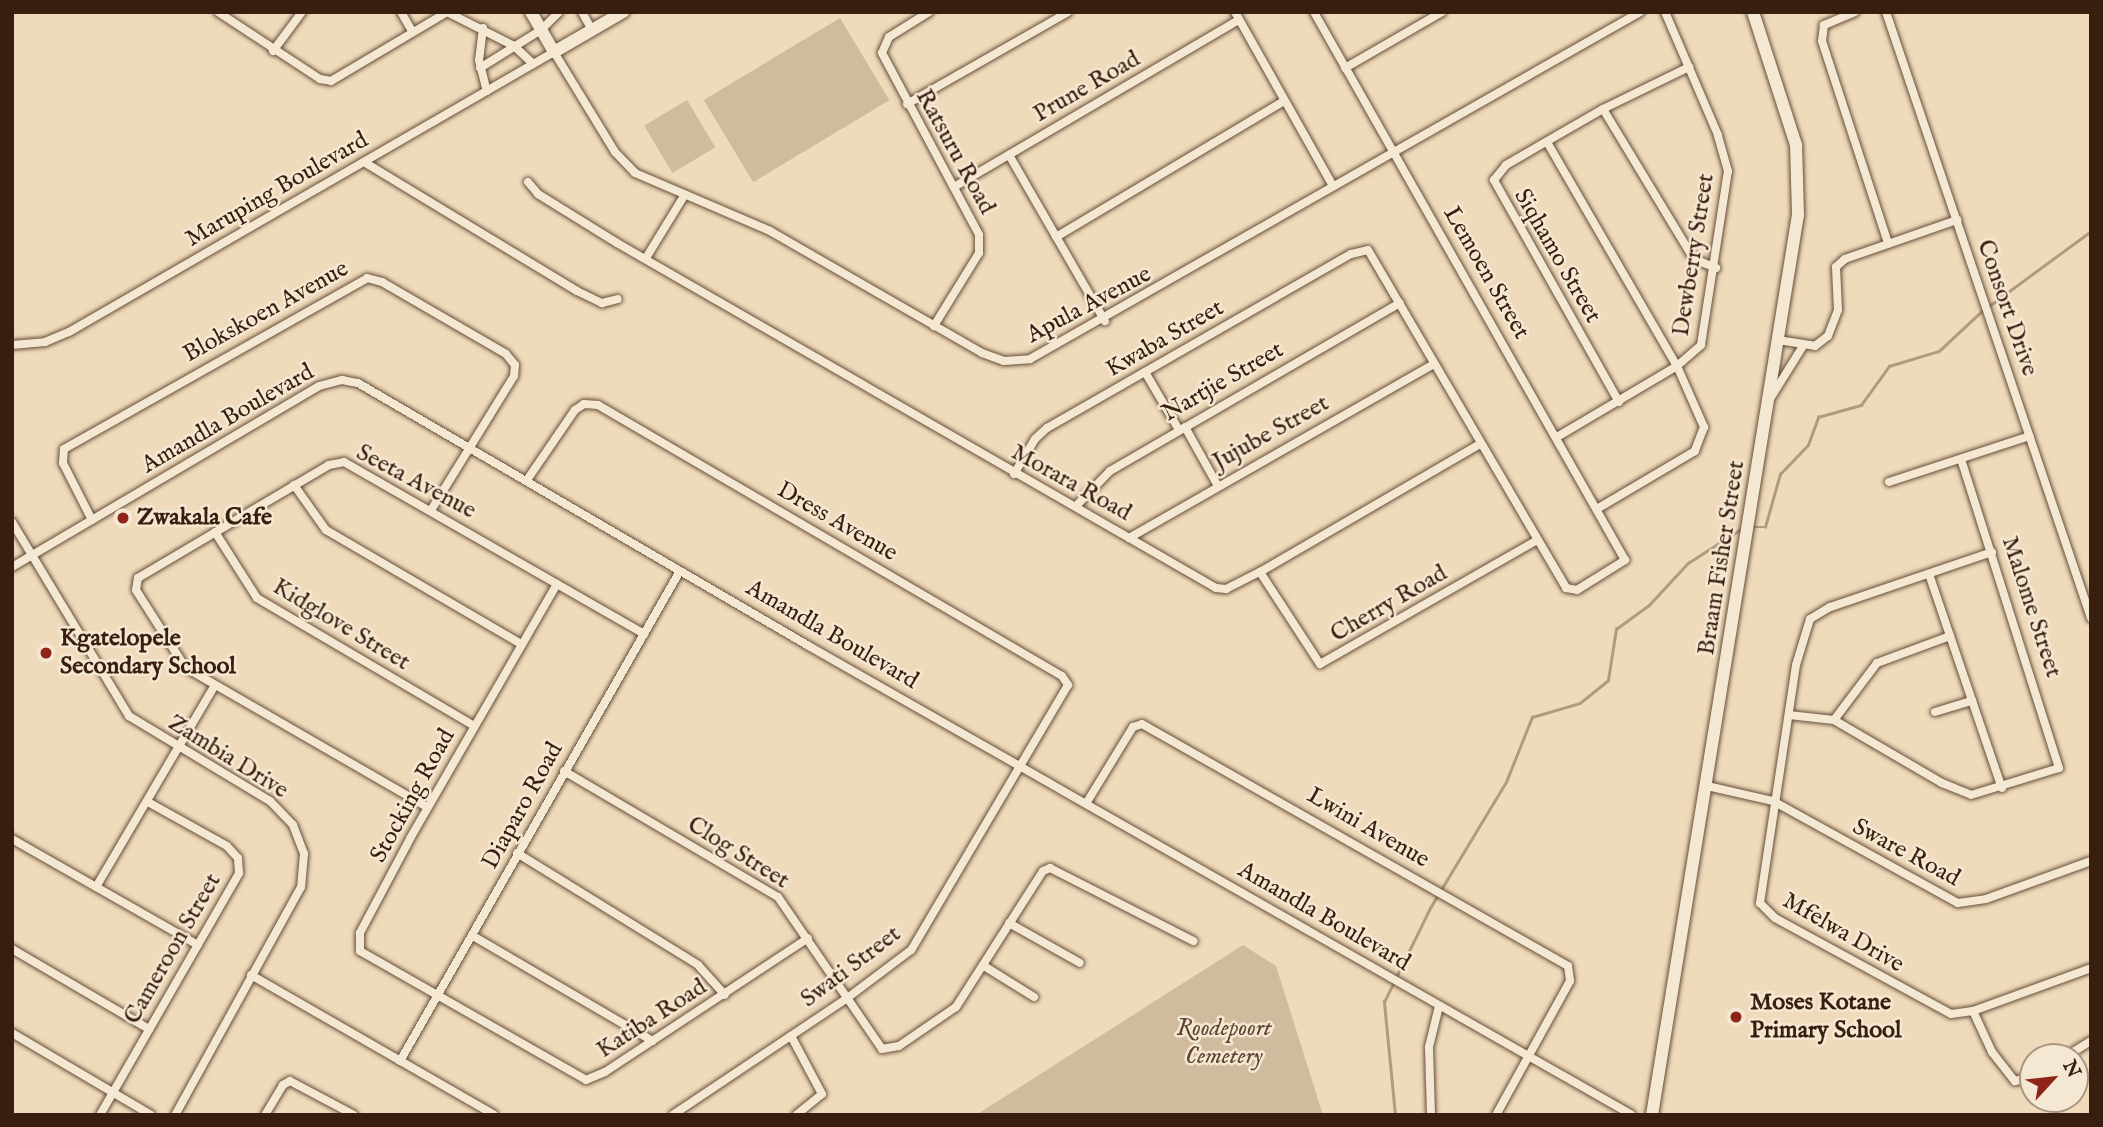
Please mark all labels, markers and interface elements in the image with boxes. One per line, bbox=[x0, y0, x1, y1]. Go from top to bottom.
street label: Prune Road bbox=[1029, 45, 1145, 129]
street label: Ratsuru Road bbox=[909, 85, 1001, 219]
street label: Maruping Boulevard bbox=[181, 126, 373, 254]
street label: Dewberry Street bbox=[1667, 172, 1721, 338]
street label: Siqhamo Street bbox=[1507, 184, 1607, 328]
street label: Lemoen Street bbox=[1436, 202, 1536, 344]
street label: Consort Drive bbox=[1970, 236, 2044, 380]
street label: Blokskoen Avenue bbox=[178, 255, 354, 369]
street label: Apula Avenue bbox=[1022, 260, 1156, 350]
street label: Kwaba Street bbox=[1101, 294, 1229, 384]
street label: Nartjie Street bbox=[1157, 336, 1289, 428]
street label: Amandla Boulevard bbox=[137, 358, 319, 480]
street label: Jujube Street bbox=[1208, 389, 1334, 477]
street label: Seeta Avenue bbox=[351, 438, 481, 526]
street label: Morara Road bbox=[1006, 438, 1136, 528]
street label: Braam Fisher Street bbox=[1692, 459, 1752, 657]
street label: Dress Avenue bbox=[772, 476, 902, 568]
place label: Zwakala Cafe bbox=[137, 504, 272, 532]
marker: Zwakala Cafe bbox=[115, 510, 131, 526]
street label: Malome Street bbox=[1995, 533, 2067, 681]
street label: Cherry Road bbox=[1326, 559, 1452, 649]
street label: Kidglove Street bbox=[267, 573, 415, 677]
street label: Amandla Boulevard bbox=[741, 574, 923, 696]
place label: Kgatelopele Secondary School bbox=[60, 625, 236, 681]
marker: Kgatelopele Secondary School bbox=[38, 645, 54, 661]
street label: Zambia Drive bbox=[163, 709, 293, 805]
street label: Stocking Road bbox=[364, 724, 462, 868]
street label: Diaparo Road bbox=[476, 738, 570, 874]
street label: Lwini Avenue bbox=[1302, 781, 1434, 875]
street label: Clog Street bbox=[682, 810, 794, 896]
street label: Sware Road bbox=[1847, 813, 1965, 893]
street label: Amandla Boulevard bbox=[1233, 856, 1415, 978]
street label: Cameroon Street bbox=[118, 869, 228, 1029]
street label: Mfelwa Drive bbox=[1777, 887, 1909, 979]
street label: Swati Street bbox=[795, 920, 907, 1014]
street label: Katiba Road bbox=[592, 973, 712, 1065]
place label: Moses Kotane Primary School bbox=[1750, 989, 1902, 1045]
marker: Moses Kotane Primary School bbox=[1728, 1009, 1744, 1025]
park label: Roodepoort Cemetery bbox=[1176, 1015, 1272, 1071]
north arrow bbox=[2019, 1043, 2089, 1113]
text: N bbox=[2056, 1057, 2085, 1082]

